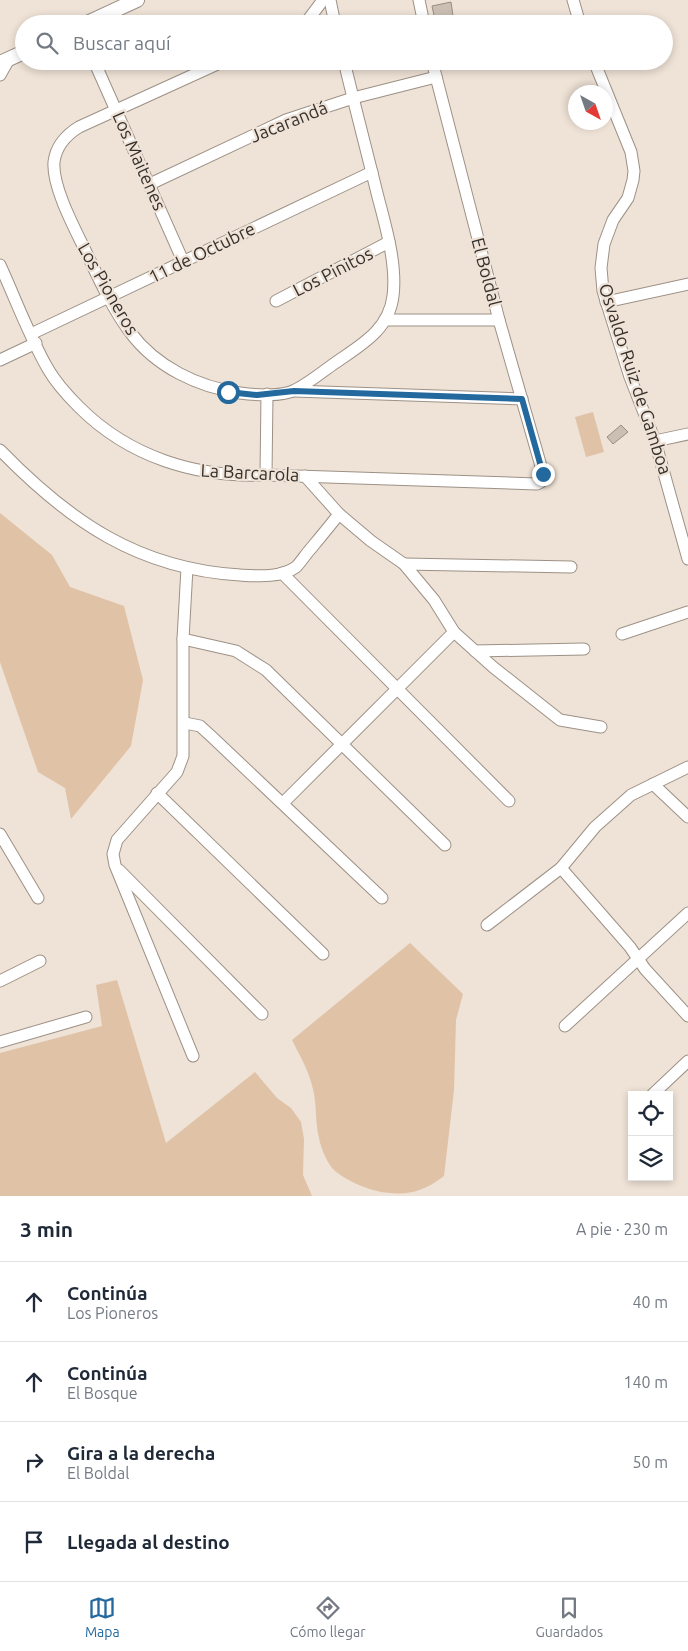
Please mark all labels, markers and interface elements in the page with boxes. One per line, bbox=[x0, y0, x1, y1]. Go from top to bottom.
search box bbox=[15, 15, 673, 70]
icon: search bbox=[33, 29, 61, 57]
text: Buscar aquí bbox=[73, 32, 171, 54]
north arrow bbox=[568, 85, 613, 130]
street label: Jacarandá bbox=[247, 96, 330, 146]
street label: Los Maitenes bbox=[109, 108, 171, 213]
street label: 11 de Octubre bbox=[145, 218, 258, 287]
street label: El Boldal bbox=[468, 235, 506, 308]
street label: Los Pioneros bbox=[75, 239, 143, 338]
street label: Los Pinitos bbox=[289, 242, 376, 300]
street label: Osvaldo Ruiz de Gamboa bbox=[596, 281, 676, 477]
route start bbox=[217, 381, 240, 404]
street label: La Barcarola bbox=[200, 459, 300, 485]
route end bbox=[532, 463, 555, 486]
map controls bbox=[628, 1091, 673, 1181]
button: locate bbox=[628, 1091, 673, 1136]
button: layers bbox=[628, 1136, 673, 1181]
text: 3 min bbox=[20, 1217, 73, 1241]
text: A pie · 230 m bbox=[576, 1220, 668, 1238]
text: Continúa bbox=[67, 1282, 148, 1304]
icon: ahead bbox=[20, 1288, 48, 1316]
text: 40 m bbox=[632, 1293, 668, 1311]
text: Los Pioneros bbox=[67, 1304, 158, 1322]
text: Continúa bbox=[67, 1362, 148, 1384]
icon: ahead bbox=[20, 1368, 48, 1396]
text: 140 m bbox=[623, 1373, 668, 1391]
text: El Bosque bbox=[67, 1384, 138, 1402]
text: Gira a la derecha bbox=[67, 1442, 215, 1464]
icon: right bbox=[20, 1448, 48, 1476]
text: 50 m bbox=[632, 1453, 668, 1471]
text: El Boldal bbox=[67, 1464, 129, 1482]
icon: arrive bbox=[20, 1528, 48, 1556]
text: Llegada al destino bbox=[67, 1531, 230, 1553]
tab: Mapa bbox=[85, 1594, 120, 1640]
tab: Cómo llegar bbox=[290, 1594, 365, 1640]
tab: Guardados bbox=[535, 1594, 603, 1640]

